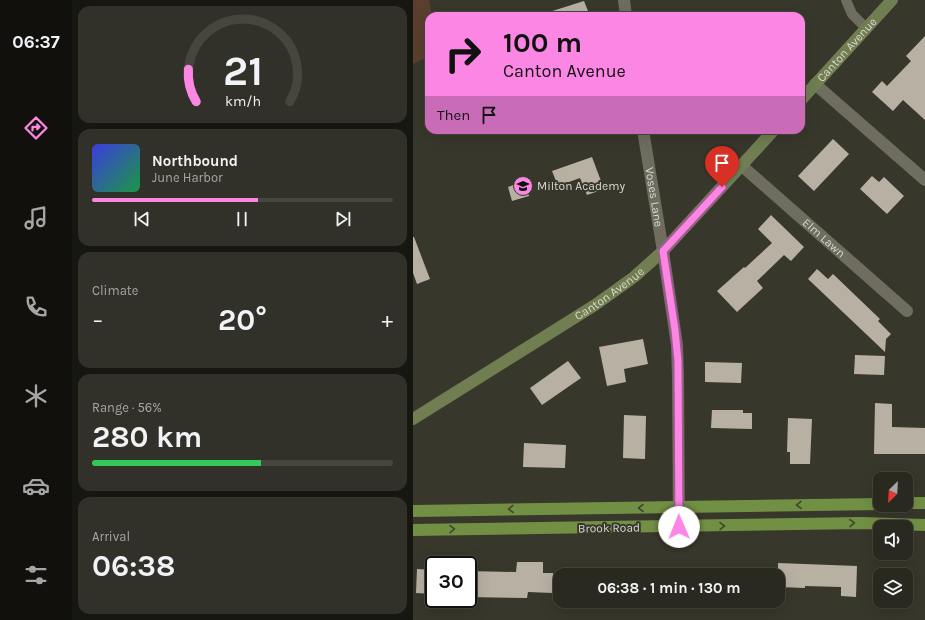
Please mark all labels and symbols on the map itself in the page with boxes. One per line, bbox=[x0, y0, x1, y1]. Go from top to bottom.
street label: Canton Avenue bbox=[814, 15, 880, 85]
pin bbox=[705, 146, 739, 187]
street label: Voses Lane bbox=[642, 166, 666, 228]
school or university icon: Milton Academy bbox=[512, 175, 534, 197]
place label: Milton Academy bbox=[537, 179, 625, 193]
street label: Elm Lawn bbox=[800, 215, 848, 261]
street label: Canton Avenue bbox=[572, 264, 647, 323]
north arrow bbox=[873, 472, 913, 512]
one-way arrow bbox=[796, 501, 802, 509]
one-way arrow bbox=[638, 504, 644, 512]
one-way arrow bbox=[508, 505, 514, 513]
position arrow bbox=[658, 506, 700, 548]
one-way arrow bbox=[849, 519, 855, 527]
street label: Brook Road bbox=[578, 520, 640, 536]
one-way arrow bbox=[719, 522, 725, 530]
one-way arrow bbox=[449, 525, 455, 534]
speed limit sign: 30 bbox=[425, 556, 477, 608]

